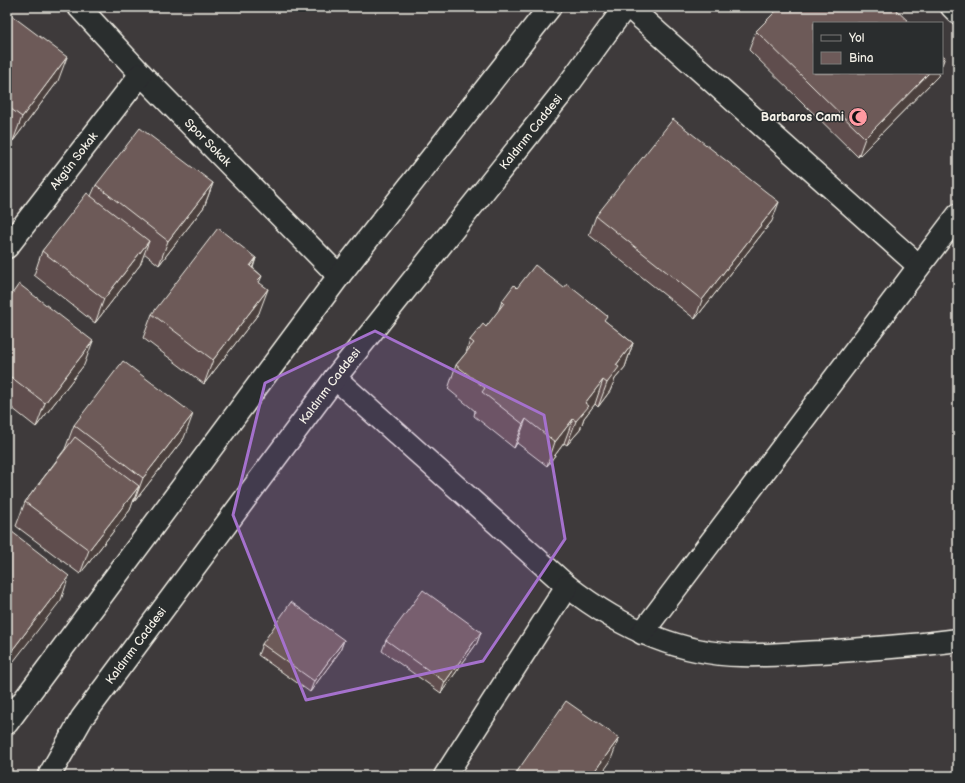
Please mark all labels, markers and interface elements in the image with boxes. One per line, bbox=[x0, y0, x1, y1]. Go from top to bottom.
legend bbox=[813, 22, 943, 74]
text: Yol bbox=[848, 31, 864, 46]
text: Bina bbox=[849, 51, 874, 66]
street label: Kaldırım Caddesi bbox=[497, 91, 566, 173]
mosque icon: Barbaros Cami bbox=[847, 106, 869, 128]
place label: Barbaros Cami bbox=[761, 110, 844, 125]
street label: Spor Sokak bbox=[181, 116, 234, 170]
street label: Akgün Sokak bbox=[47, 129, 101, 193]
street label: Kaldırım Caddesi bbox=[296, 345, 364, 427]
street label: Kaldırım Caddesi bbox=[103, 604, 170, 687]

